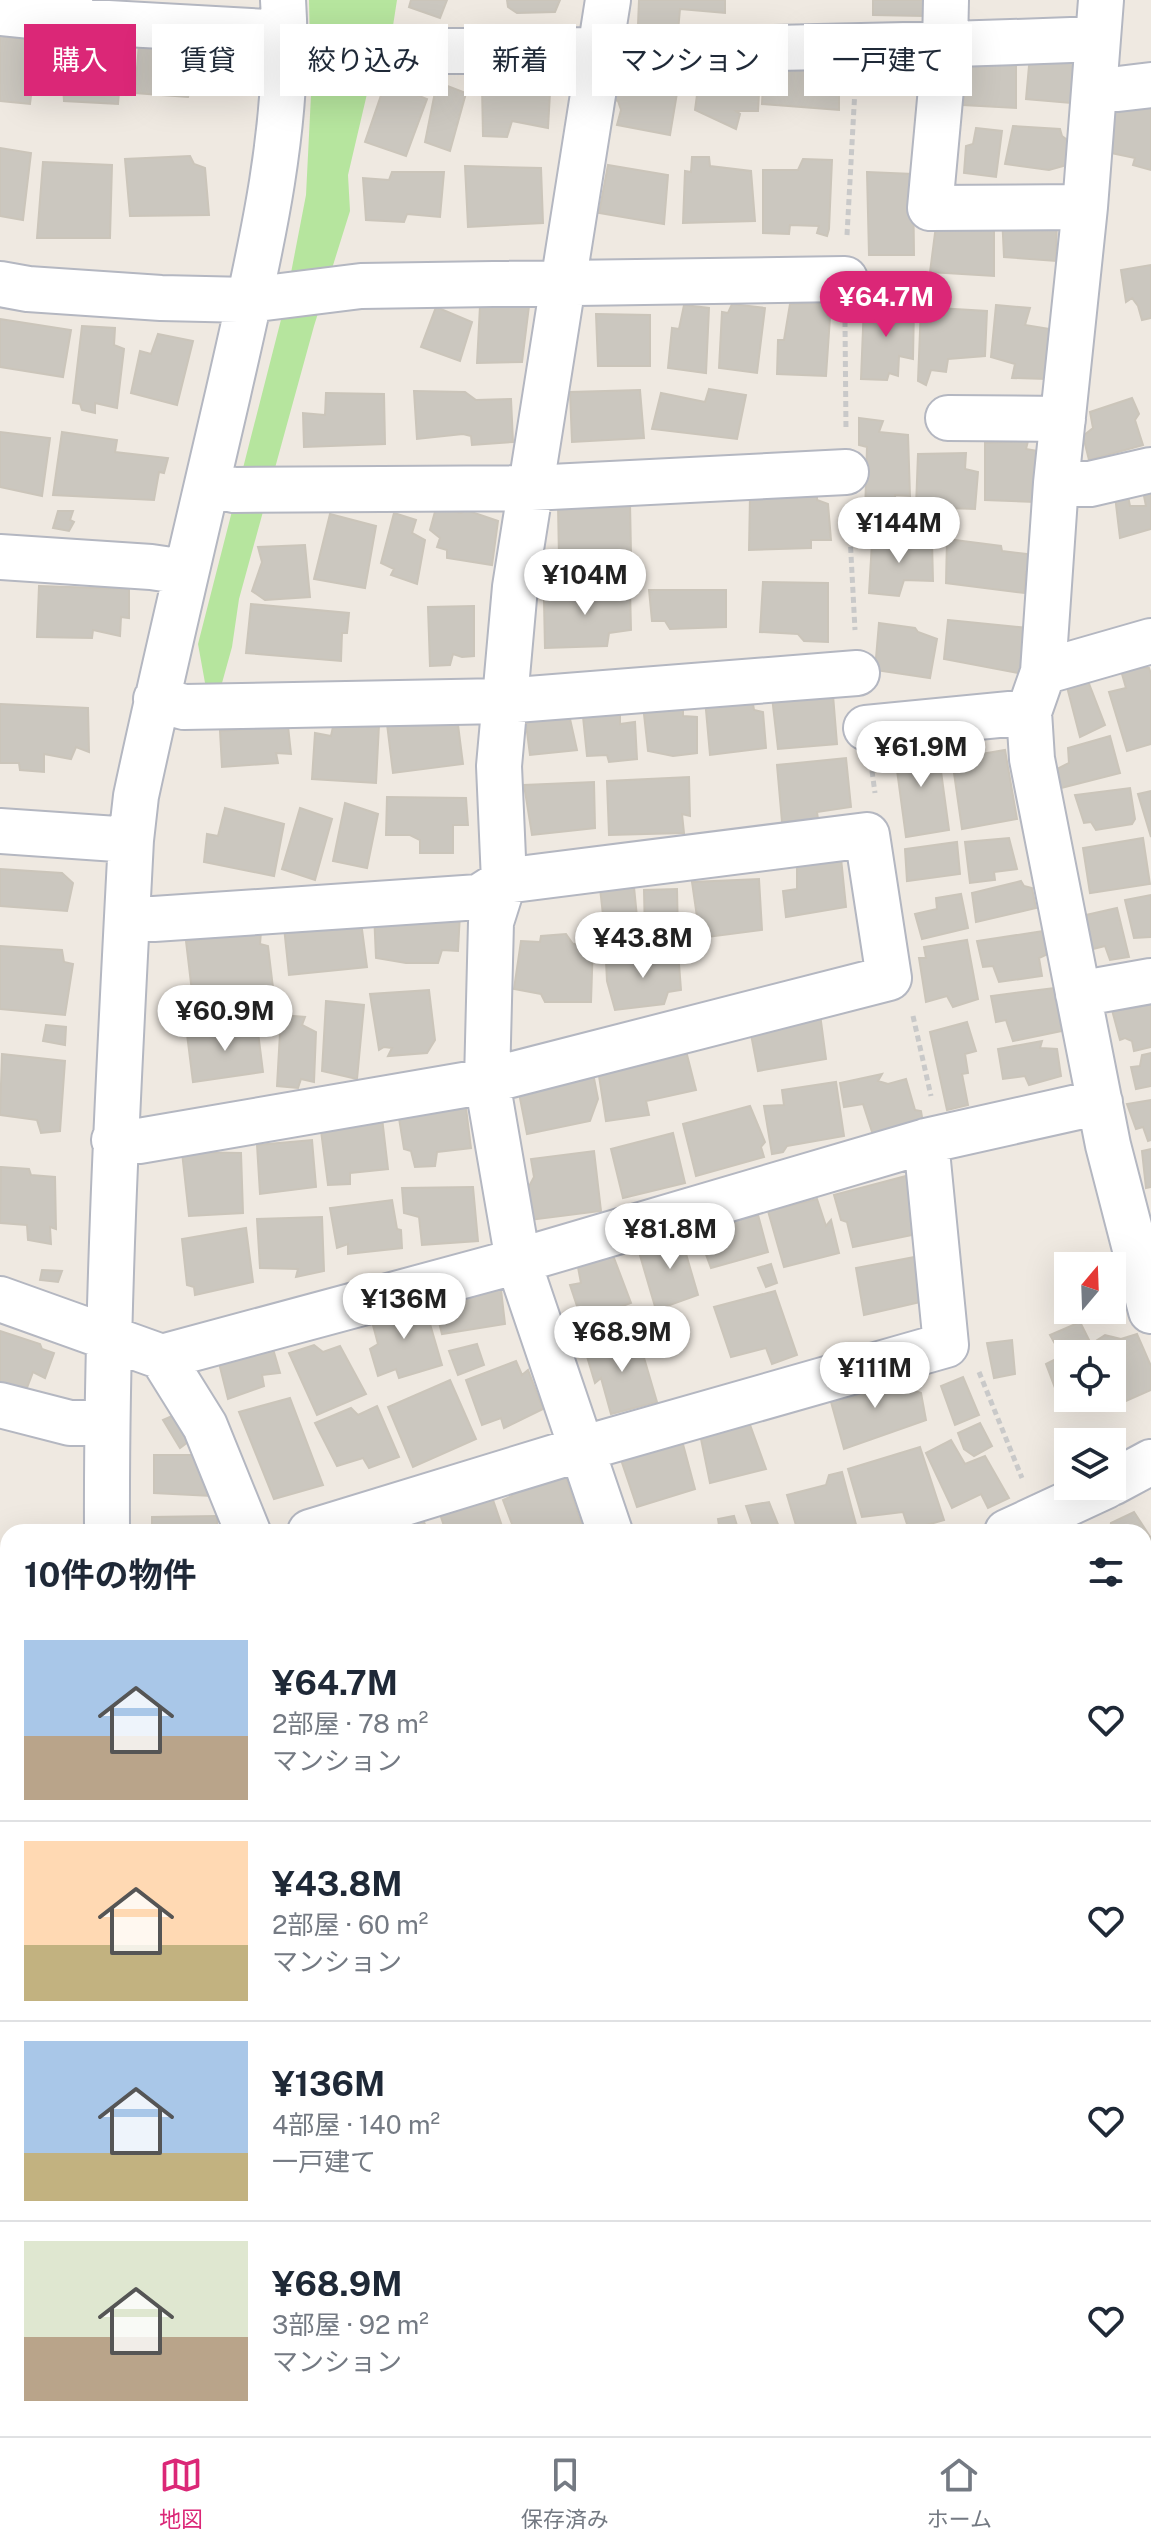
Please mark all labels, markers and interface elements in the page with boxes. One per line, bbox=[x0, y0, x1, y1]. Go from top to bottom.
chip: 購入 bbox=[24, 24, 136, 96]
chip: 賃貸 bbox=[152, 24, 264, 96]
chip: 絞り込み bbox=[280, 24, 448, 96]
chip: 新着 bbox=[464, 24, 576, 96]
chip: マンション bbox=[592, 24, 788, 96]
chip: 一戸建て bbox=[804, 24, 972, 96]
pin: ¥64.7M bbox=[821, 271, 951, 339]
text: ¥64.7M bbox=[838, 281, 934, 312]
pin: ¥144M bbox=[843, 497, 955, 565]
text: ¥144M bbox=[856, 507, 942, 538]
pin: ¥104M bbox=[529, 549, 641, 617]
text: ¥104M bbox=[542, 559, 628, 590]
pin: ¥61.9M bbox=[856, 721, 986, 789]
text: ¥61.9M bbox=[874, 731, 968, 762]
pin: ¥43.8M bbox=[578, 912, 708, 980]
text: ¥43.8M bbox=[593, 922, 693, 953]
pin: ¥60.9M bbox=[160, 985, 290, 1053]
text: ¥60.9M bbox=[176, 995, 274, 1026]
pin: ¥81.8M bbox=[605, 1203, 735, 1271]
text: ¥81.8M bbox=[623, 1213, 717, 1244]
north arrow bbox=[1054, 1252, 1126, 1324]
map controls bbox=[1054, 1252, 1126, 1500]
pin: ¥136M bbox=[348, 1273, 460, 1341]
text: ¥136M bbox=[361, 1283, 447, 1314]
pin: ¥68.9M bbox=[557, 1306, 687, 1374]
text: ¥68.9M bbox=[572, 1316, 672, 1347]
button: locate bbox=[1054, 1340, 1126, 1412]
pin: ¥111M bbox=[819, 1342, 931, 1410]
text: ¥111M bbox=[838, 1352, 912, 1383]
button: layers bbox=[1054, 1428, 1126, 1500]
icon: filters bbox=[1084, 1550, 1128, 1594]
text: 10件の物件 bbox=[24, 1555, 196, 1595]
text: ¥64.7M bbox=[272, 1663, 398, 1703]
icon: home bbox=[88, 1672, 184, 1768]
icon: heart bbox=[1084, 1698, 1128, 1742]
text: 2部屋 · 78 m² bbox=[272, 1708, 428, 1739]
text: マンション bbox=[272, 1745, 402, 1776]
text: ¥43.8M bbox=[272, 1864, 403, 1904]
icon: home bbox=[88, 1873, 184, 1969]
icon: heart bbox=[1084, 1899, 1128, 1943]
text: 2部屋 · 60 m² bbox=[272, 1909, 428, 1940]
text: マンション bbox=[272, 1946, 402, 1977]
text: ¥136M bbox=[272, 2064, 385, 2104]
icon: home bbox=[88, 2073, 184, 2169]
icon: heart bbox=[1084, 2099, 1128, 2143]
text: 4部屋 · 140 m² bbox=[272, 2109, 440, 2140]
text: 一戸建て bbox=[272, 2146, 376, 2177]
text: ¥68.9M bbox=[272, 2264, 402, 2304]
icon: home bbox=[88, 2273, 184, 2369]
icon: heart bbox=[1084, 2299, 1128, 2343]
text: 3部屋 · 92 m² bbox=[272, 2309, 429, 2340]
text: マンション bbox=[272, 2346, 402, 2377]
tab: 地図 bbox=[159, 2453, 203, 2533]
tab: 保存済み bbox=[521, 2453, 609, 2533]
tab: ホーム bbox=[927, 2453, 992, 2533]

